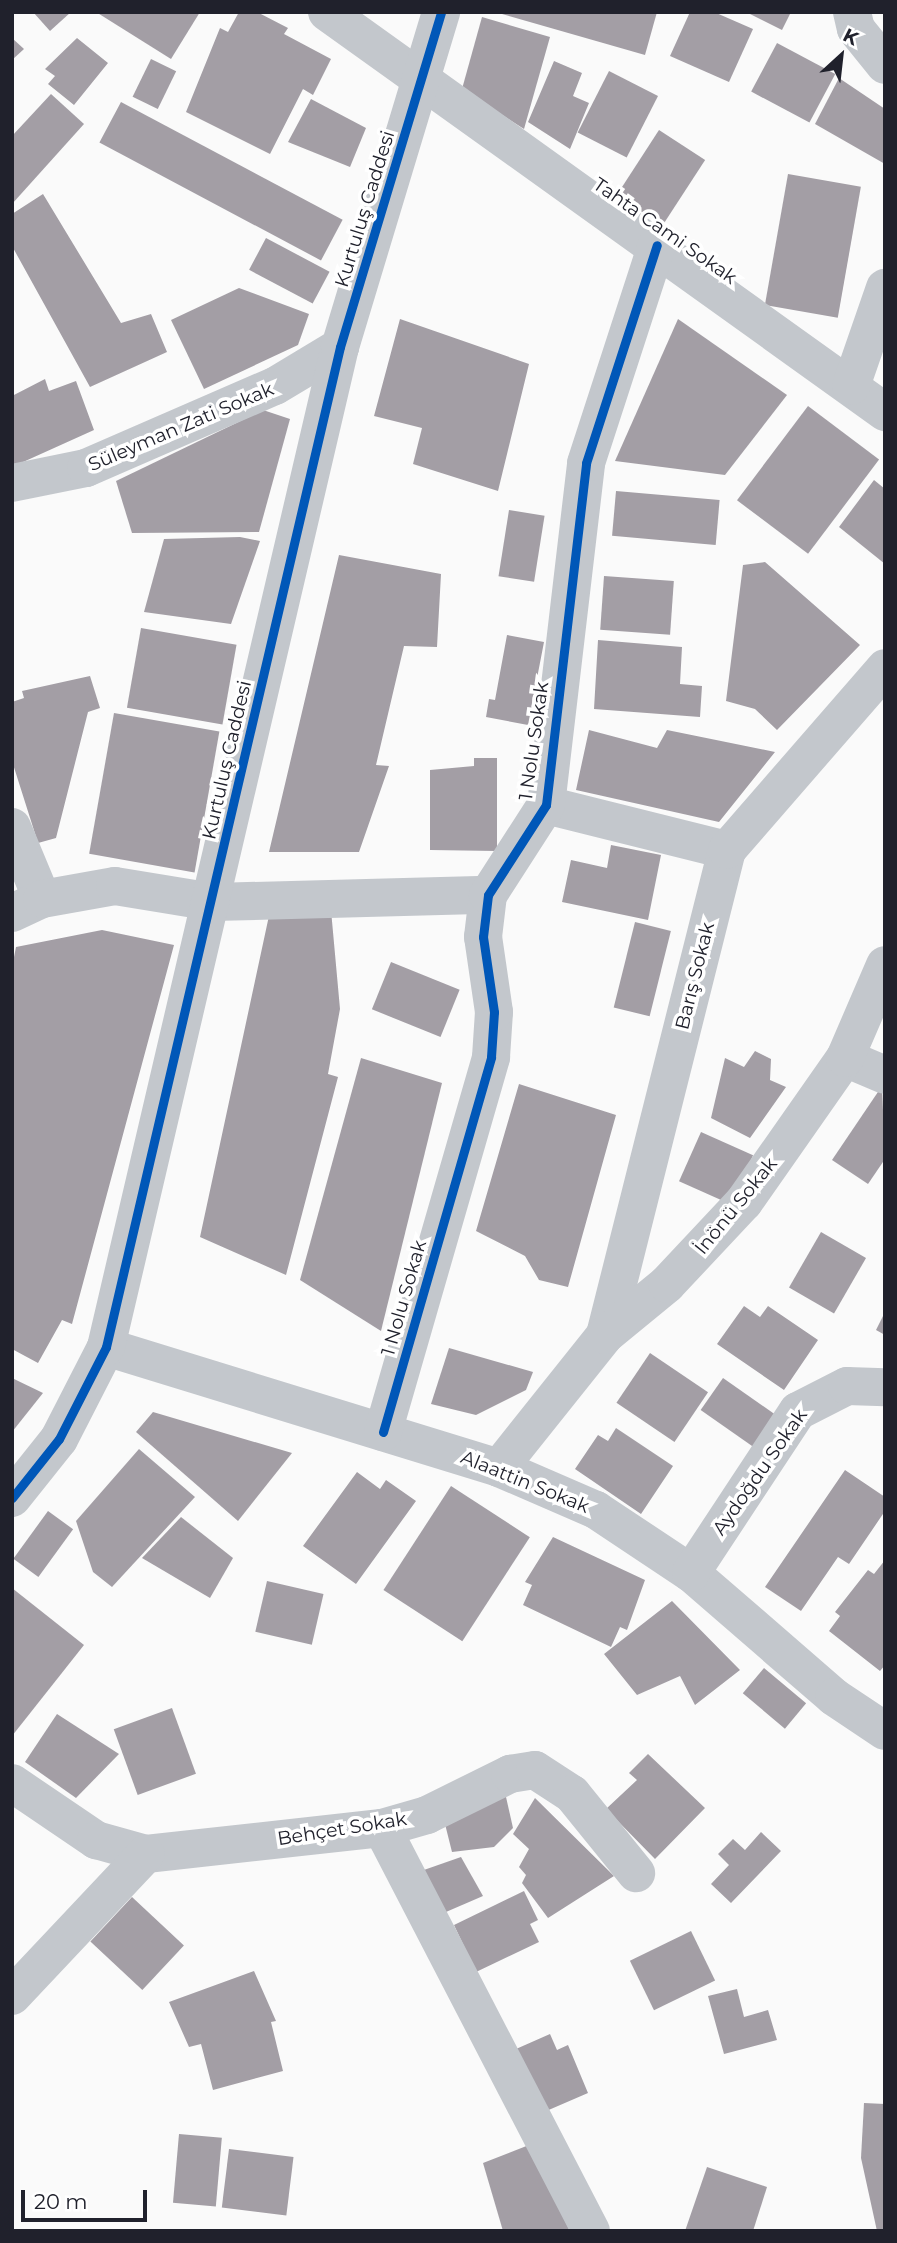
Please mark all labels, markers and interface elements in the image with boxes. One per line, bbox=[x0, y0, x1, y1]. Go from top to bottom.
north arrow bbox=[806, 21, 876, 91]
text: K bbox=[839, 23, 862, 50]
street label: Kurtuluş Caddesi bbox=[330, 128, 400, 290]
street label: Tahta Cami Sokak bbox=[589, 173, 741, 289]
street label: Süleyman Zati Sokak bbox=[85, 378, 277, 476]
street label: Kurtuluş Caddesi bbox=[198, 678, 256, 842]
street label: 1 Nolu Sokak bbox=[514, 680, 554, 802]
street label: Barış Sokak bbox=[671, 920, 719, 1032]
street label: İnönü Sokak bbox=[690, 1153, 782, 1259]
street label: 1 Nolu Sokak bbox=[377, 1237, 431, 1359]
street label: Aydoğdu Sokak bbox=[708, 1404, 812, 1540]
street label: Alaattin Sokak bbox=[457, 1446, 593, 1518]
street label: Behçet Sokak bbox=[276, 1808, 408, 1850]
scale bar bbox=[24, 2176, 150, 2220]
text: 20 m bbox=[34, 2189, 88, 2214]

